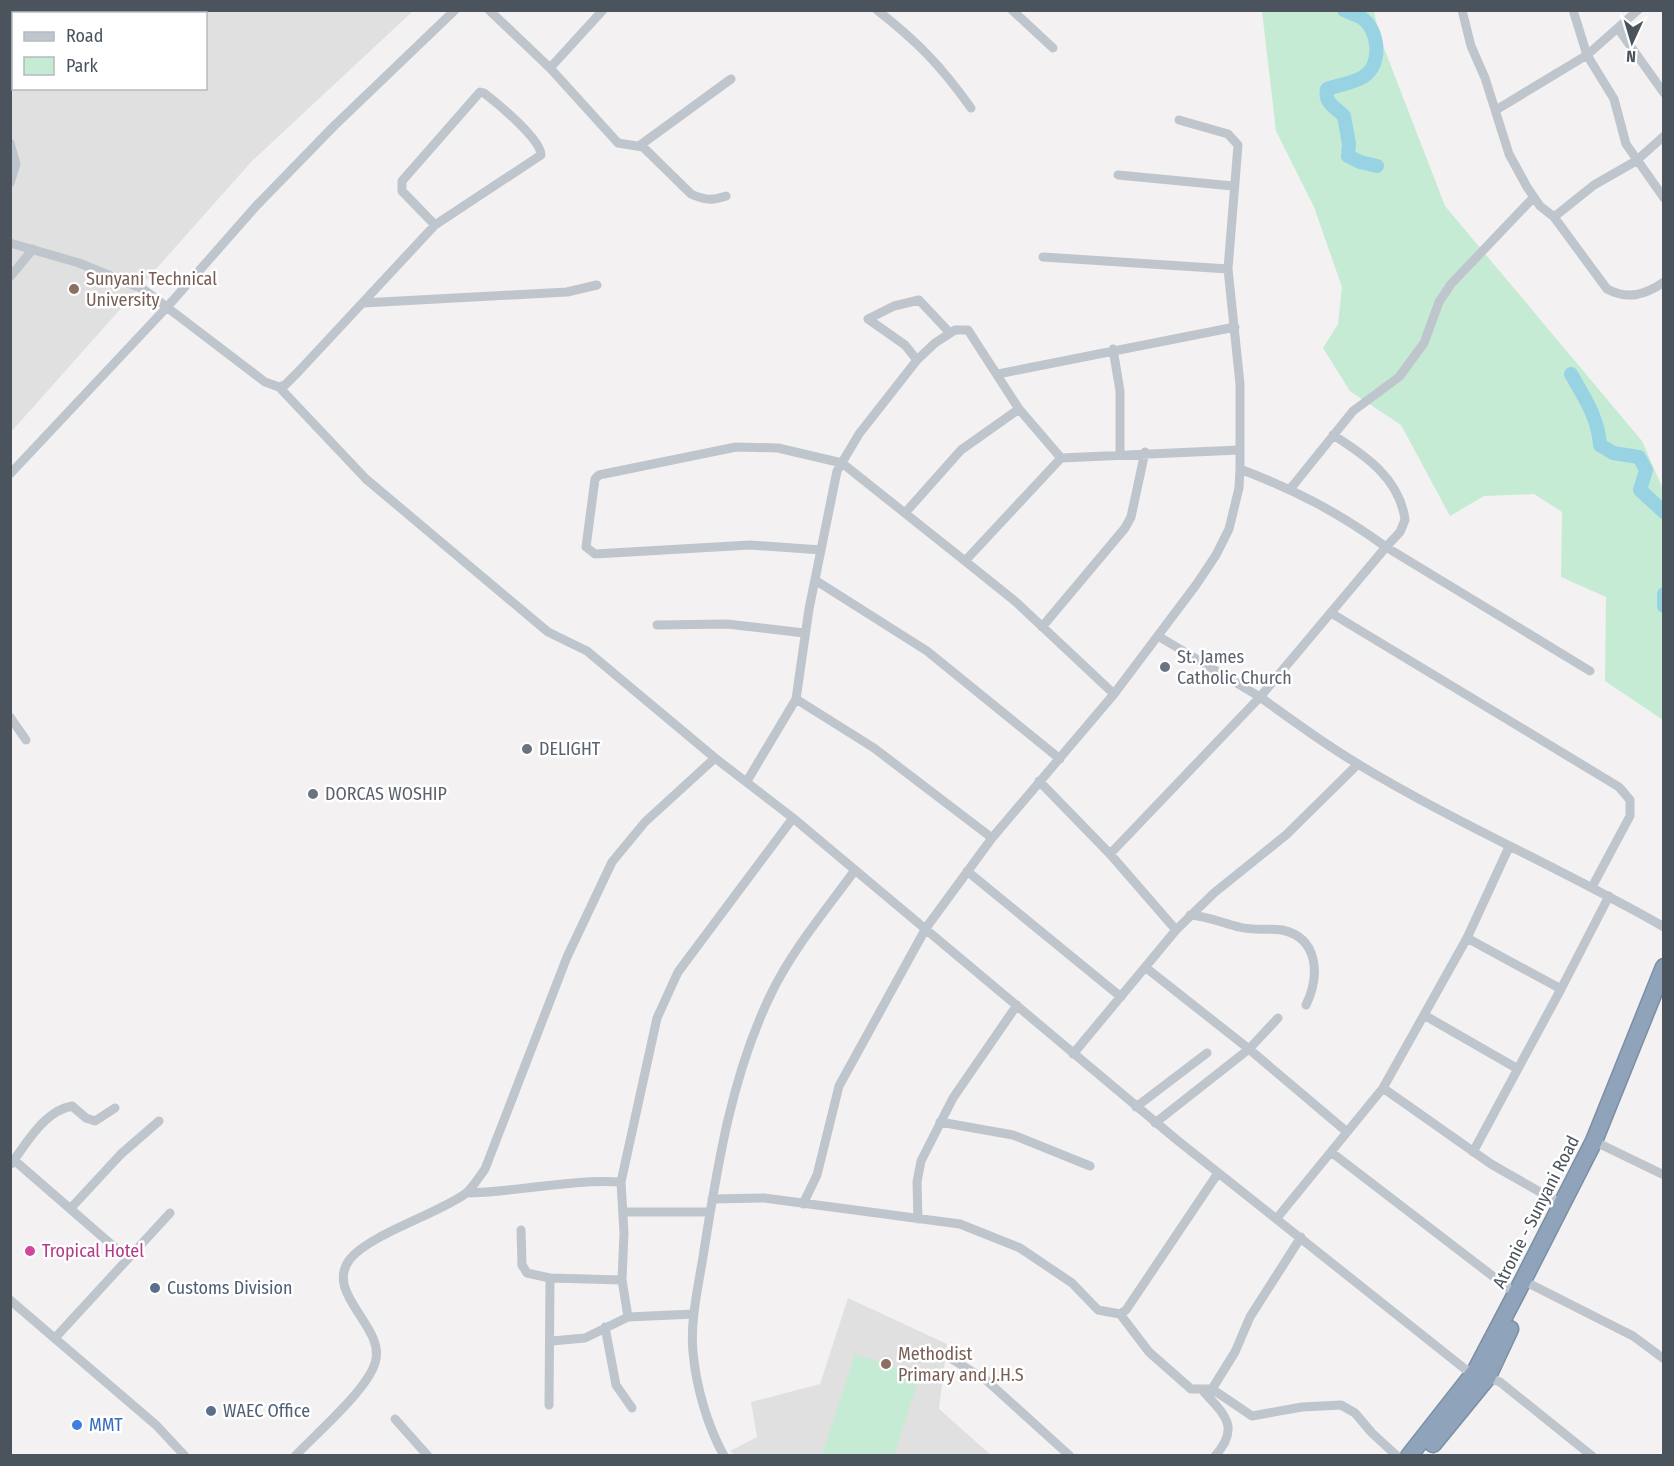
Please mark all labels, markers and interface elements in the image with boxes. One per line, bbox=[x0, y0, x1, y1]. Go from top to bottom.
legend bbox=[12, 12, 207, 90]
north arrow bbox=[1602, 12, 1662, 72]
text: Road bbox=[66, 25, 103, 47]
text: N bbox=[1626, 47, 1636, 66]
text: Park bbox=[66, 55, 99, 77]
place label: Sunyani Technical University bbox=[86, 268, 217, 311]
marker: Sunyani Technical University bbox=[67, 282, 81, 296]
place label: St. James Catholic Church bbox=[1177, 646, 1292, 689]
marker: St. James Catholic Church bbox=[1158, 660, 1172, 674]
place label: DELIGHT bbox=[539, 738, 601, 760]
marker: DELIGHT bbox=[520, 742, 534, 756]
place label: DORCAS WOSHIP bbox=[325, 783, 447, 805]
marker: DORCAS WOSHIP bbox=[306, 787, 320, 801]
street label: Atronie - Sunyani Road bbox=[1488, 1132, 1584, 1292]
place label: Tropical Hotel bbox=[42, 1240, 144, 1262]
marker: Tropical Hotel bbox=[23, 1244, 37, 1258]
place label: Customs Division bbox=[167, 1277, 293, 1299]
marker: Customs Division bbox=[148, 1281, 162, 1295]
place label: Methodist Primary and J.H.S bbox=[898, 1343, 1024, 1386]
marker: Methodist Primary and J.H.S bbox=[879, 1357, 893, 1371]
place label: WAEC Office bbox=[223, 1400, 310, 1422]
marker: WAEC Office bbox=[204, 1404, 218, 1418]
place label: MMT bbox=[89, 1414, 123, 1436]
marker: MMT bbox=[70, 1418, 84, 1432]

